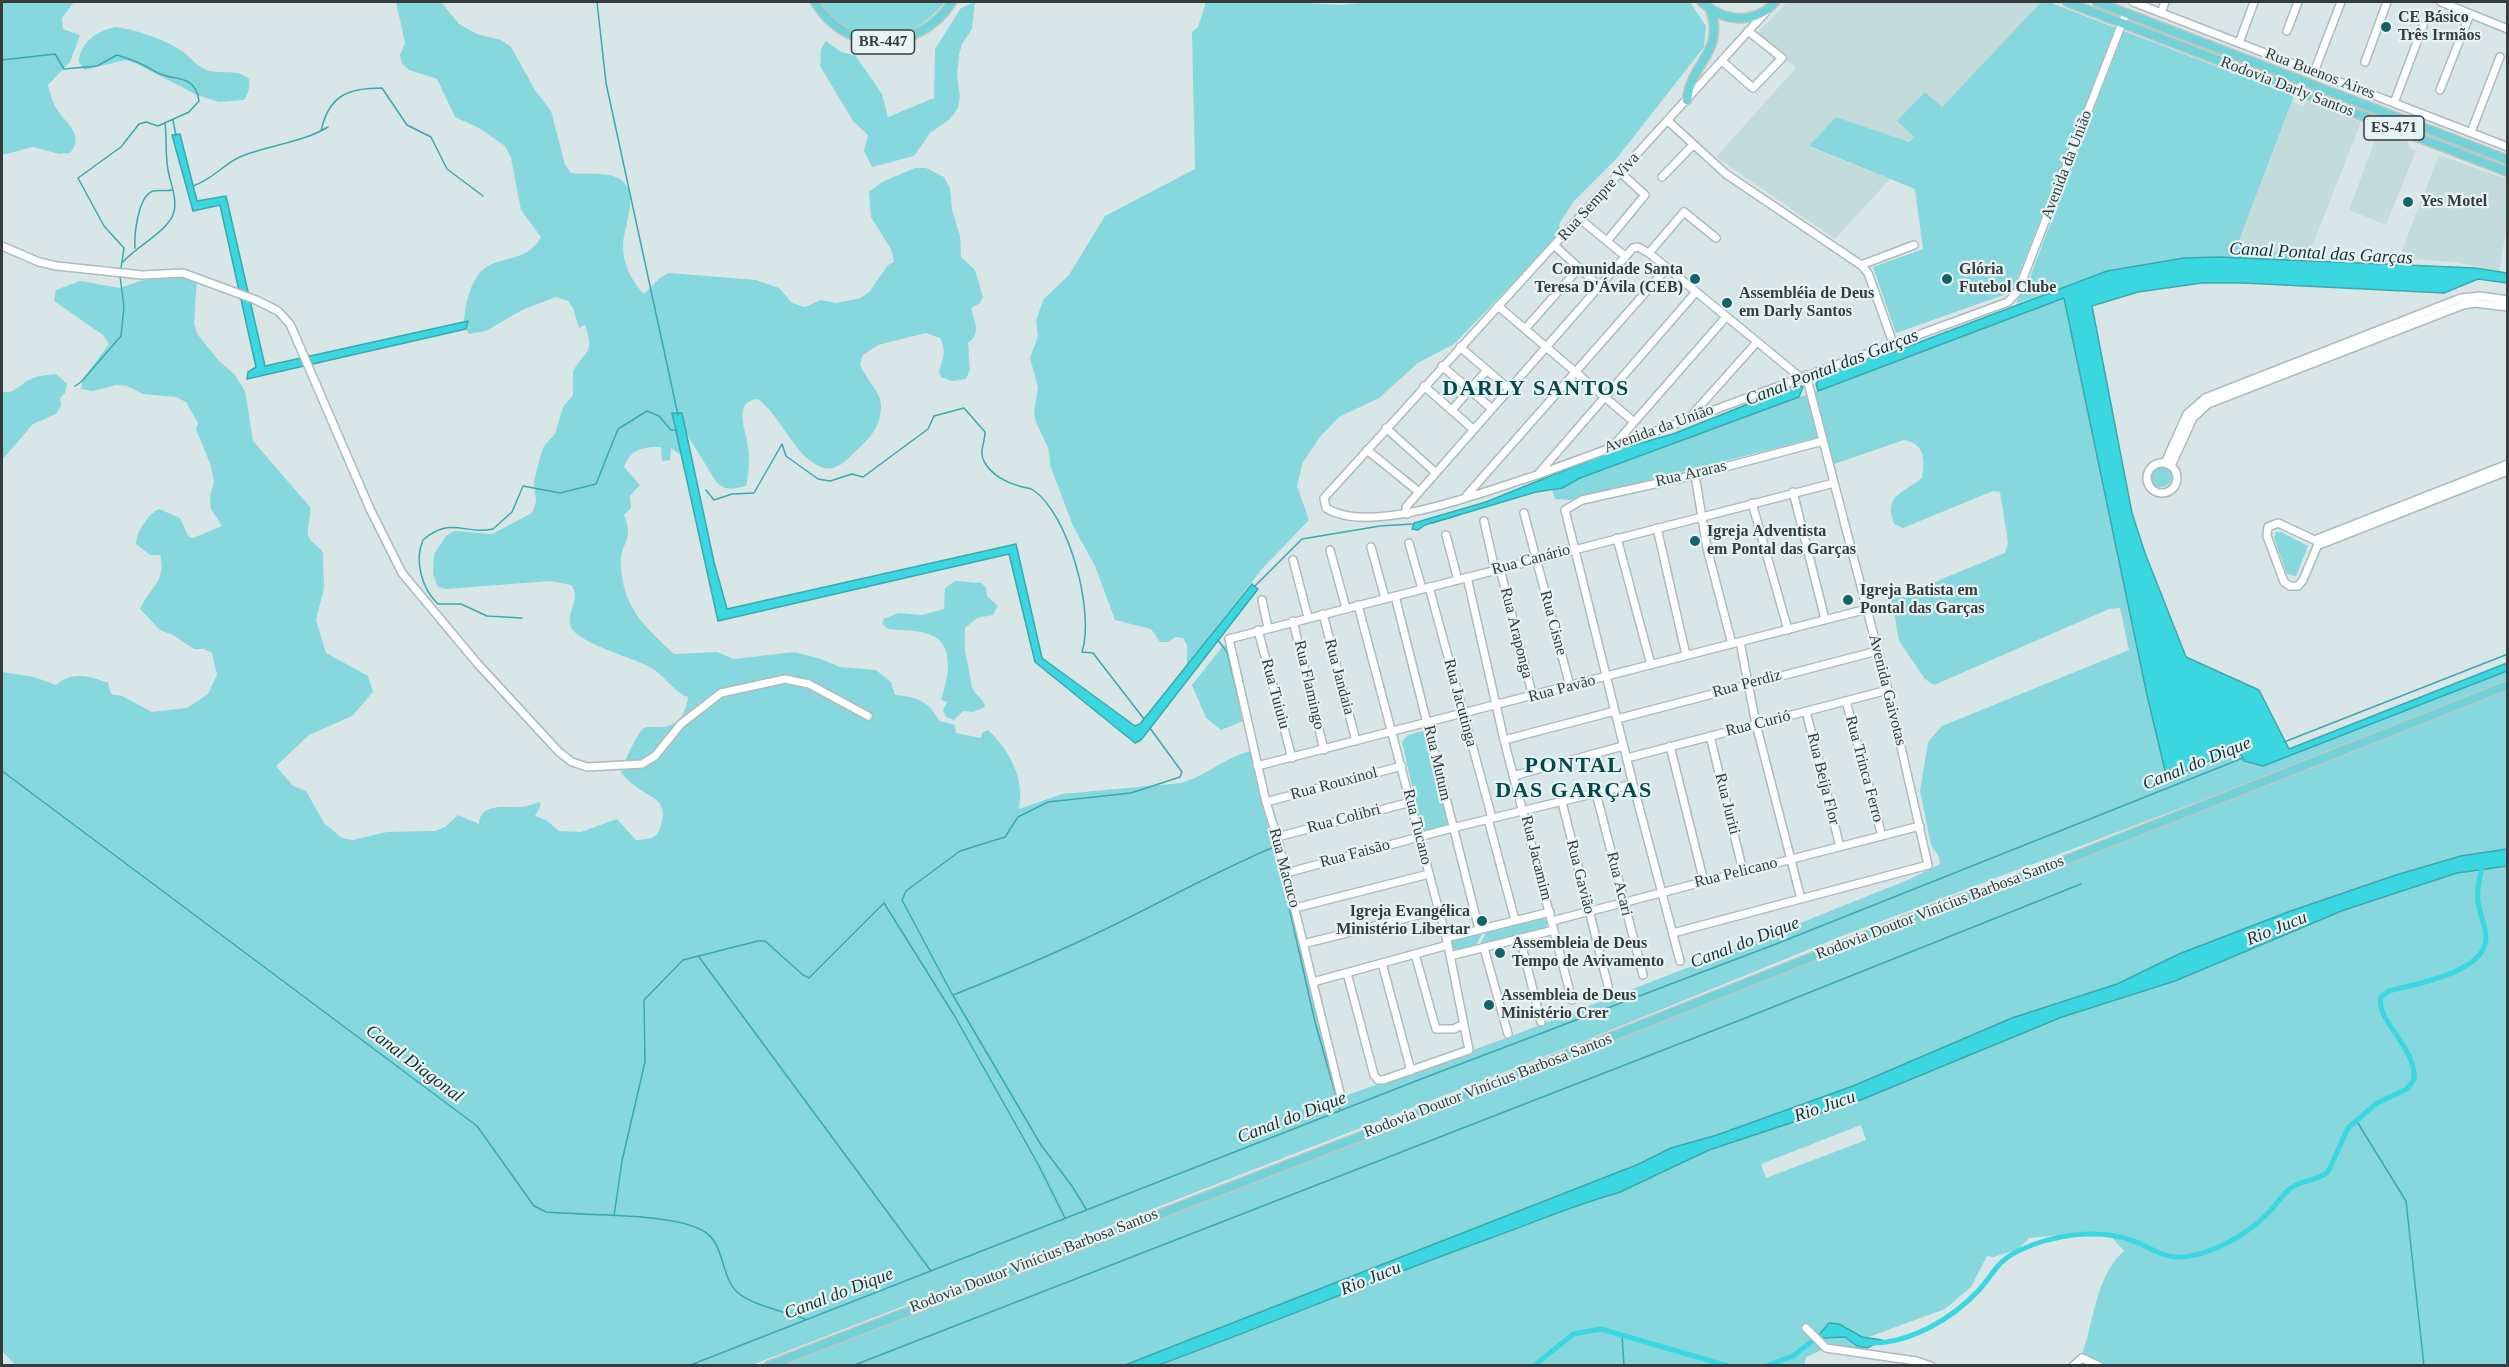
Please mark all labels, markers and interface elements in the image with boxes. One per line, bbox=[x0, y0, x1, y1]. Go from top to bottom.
place label: CE Básico Três Irmãos bbox=[2398, 8, 2481, 46]
marker: CE Básico Três Irmãos bbox=[2379, 20, 2393, 34]
road number: BR-447 bbox=[852, 30, 914, 54]
street label: Rua Buenos Aires bbox=[2262, 44, 2378, 104]
street label: Rodovia Darly Santos bbox=[2218, 53, 2356, 121]
street label: Avenida da União bbox=[2037, 108, 2097, 222]
road number: ES-471 bbox=[2364, 116, 2424, 140]
street label: Rua Sempre Viva bbox=[1554, 149, 1644, 245]
place label: Yes Motel bbox=[2420, 192, 2487, 212]
marker: Yes Motel bbox=[2401, 195, 2415, 209]
water label: Canal Pontal das Garças bbox=[2229, 238, 2413, 270]
place label: Comunidade Santa Teresa D'Ávila (CEB) bbox=[1535, 260, 1683, 298]
place label: Glória Futebol Clube bbox=[1959, 260, 2056, 298]
marker: Comunidade Santa Teresa D'Ávila (CEB) bbox=[1688, 272, 1702, 286]
marker: Glória Futebol Clube bbox=[1940, 272, 1954, 286]
place label: Assembléia de Deus em Darly Santos bbox=[1739, 284, 1874, 322]
marker: Assembléia de Deus em Darly Santos bbox=[1720, 296, 1734, 310]
water label: Canal Pontal das Garças bbox=[1742, 325, 1922, 411]
district label: DARLY SANTOS bbox=[1442, 376, 1630, 402]
street label: Avenida da União bbox=[1602, 400, 1716, 458]
street label: Rua Araras bbox=[1654, 457, 1728, 491]
place label: Igreja Adventista em Pontal das Garças bbox=[1707, 522, 1856, 560]
marker: Igreja Adventista em Pontal das Garças bbox=[1688, 534, 1702, 548]
street label: Rua Canário bbox=[1490, 540, 1572, 580]
place label: Igreja Batista em Pontal das Garças bbox=[1860, 581, 1984, 619]
street label: Rua Araponga bbox=[1495, 586, 1537, 680]
street label: Rua Cisne bbox=[1535, 589, 1571, 657]
marker: Igreja Batista em Pontal das Garças bbox=[1841, 593, 1855, 607]
street label: Avenida Gaivotas bbox=[1864, 632, 1910, 748]
street label: Rua Jandaia bbox=[1320, 637, 1358, 717]
street label: Rua Flamingo bbox=[1289, 638, 1329, 732]
street label: Rua Tuiuiu bbox=[1256, 657, 1294, 731]
street label: Rua Jacutinga bbox=[1439, 657, 1481, 749]
street label: Rua Perdiz bbox=[1710, 666, 1784, 702]
street label: Rua Pavão bbox=[1526, 671, 1598, 707]
street label: Rua Curió bbox=[1724, 707, 1792, 741]
street label: Rua Trinca Ferro bbox=[1841, 714, 1887, 824]
street label: Rua Mutum bbox=[1419, 723, 1455, 803]
street label: Rua Beija Flor bbox=[1802, 731, 1844, 827]
water label: Canal do Dique bbox=[2140, 732, 2254, 796]
district label: PONTAL DAS GARÇAS bbox=[1495, 753, 1653, 804]
street label: Rua Rouxinol bbox=[1288, 763, 1380, 805]
street label: Rua Juriti bbox=[1710, 771, 1744, 837]
street label: Rua Tucano bbox=[1398, 787, 1436, 867]
street label: Rua Colibri bbox=[1305, 800, 1383, 838]
street label: Rua Jacamim bbox=[1516, 814, 1556, 902]
street label: Rua Macuco bbox=[1264, 826, 1304, 910]
street label: Rua Faisão bbox=[1318, 835, 1392, 873]
street label: Rua Gavião bbox=[1561, 838, 1599, 916]
street label: Rua Acari bbox=[1602, 850, 1636, 918]
street label: Rodovia Doutor Vinícius Barbosa Santos bbox=[1813, 852, 2067, 964]
street label: Rua Pelicano bbox=[1693, 853, 1779, 893]
place label: Igreja Evangélica Ministério Libertar bbox=[1336, 902, 1470, 940]
water label: Rio Jucu bbox=[2244, 907, 2310, 951]
water label: Canal do Dique bbox=[1687, 912, 1803, 974]
marker: Igreja Evangélica Ministério Libertar bbox=[1475, 914, 1489, 928]
place label: Assembleia de Deus Tempo de Avivamento bbox=[1512, 934, 1664, 972]
marker: Assembleia de Deus Tempo de Avivamento bbox=[1493, 946, 1507, 960]
place label: Assembleia de Deus Ministério Crer bbox=[1501, 986, 1636, 1024]
marker: Assembleia de Deus Ministério Crer bbox=[1482, 998, 1496, 1012]
water label: Canal Diagonal bbox=[361, 1020, 467, 1108]
street label: Rodovia Doutor Vinícius Barbosa Santos bbox=[1361, 1030, 1615, 1142]
water label: Rio Jucu bbox=[1791, 1086, 1859, 1128]
water label: Canal do Dique bbox=[1234, 1087, 1350, 1149]
street label: Rodovia Doutor Vinícius Barbosa Santos bbox=[907, 1205, 1161, 1317]
water label: Rio Jucu bbox=[1338, 1257, 1404, 1301]
water label: Canal do Dique bbox=[781, 1263, 897, 1325]

